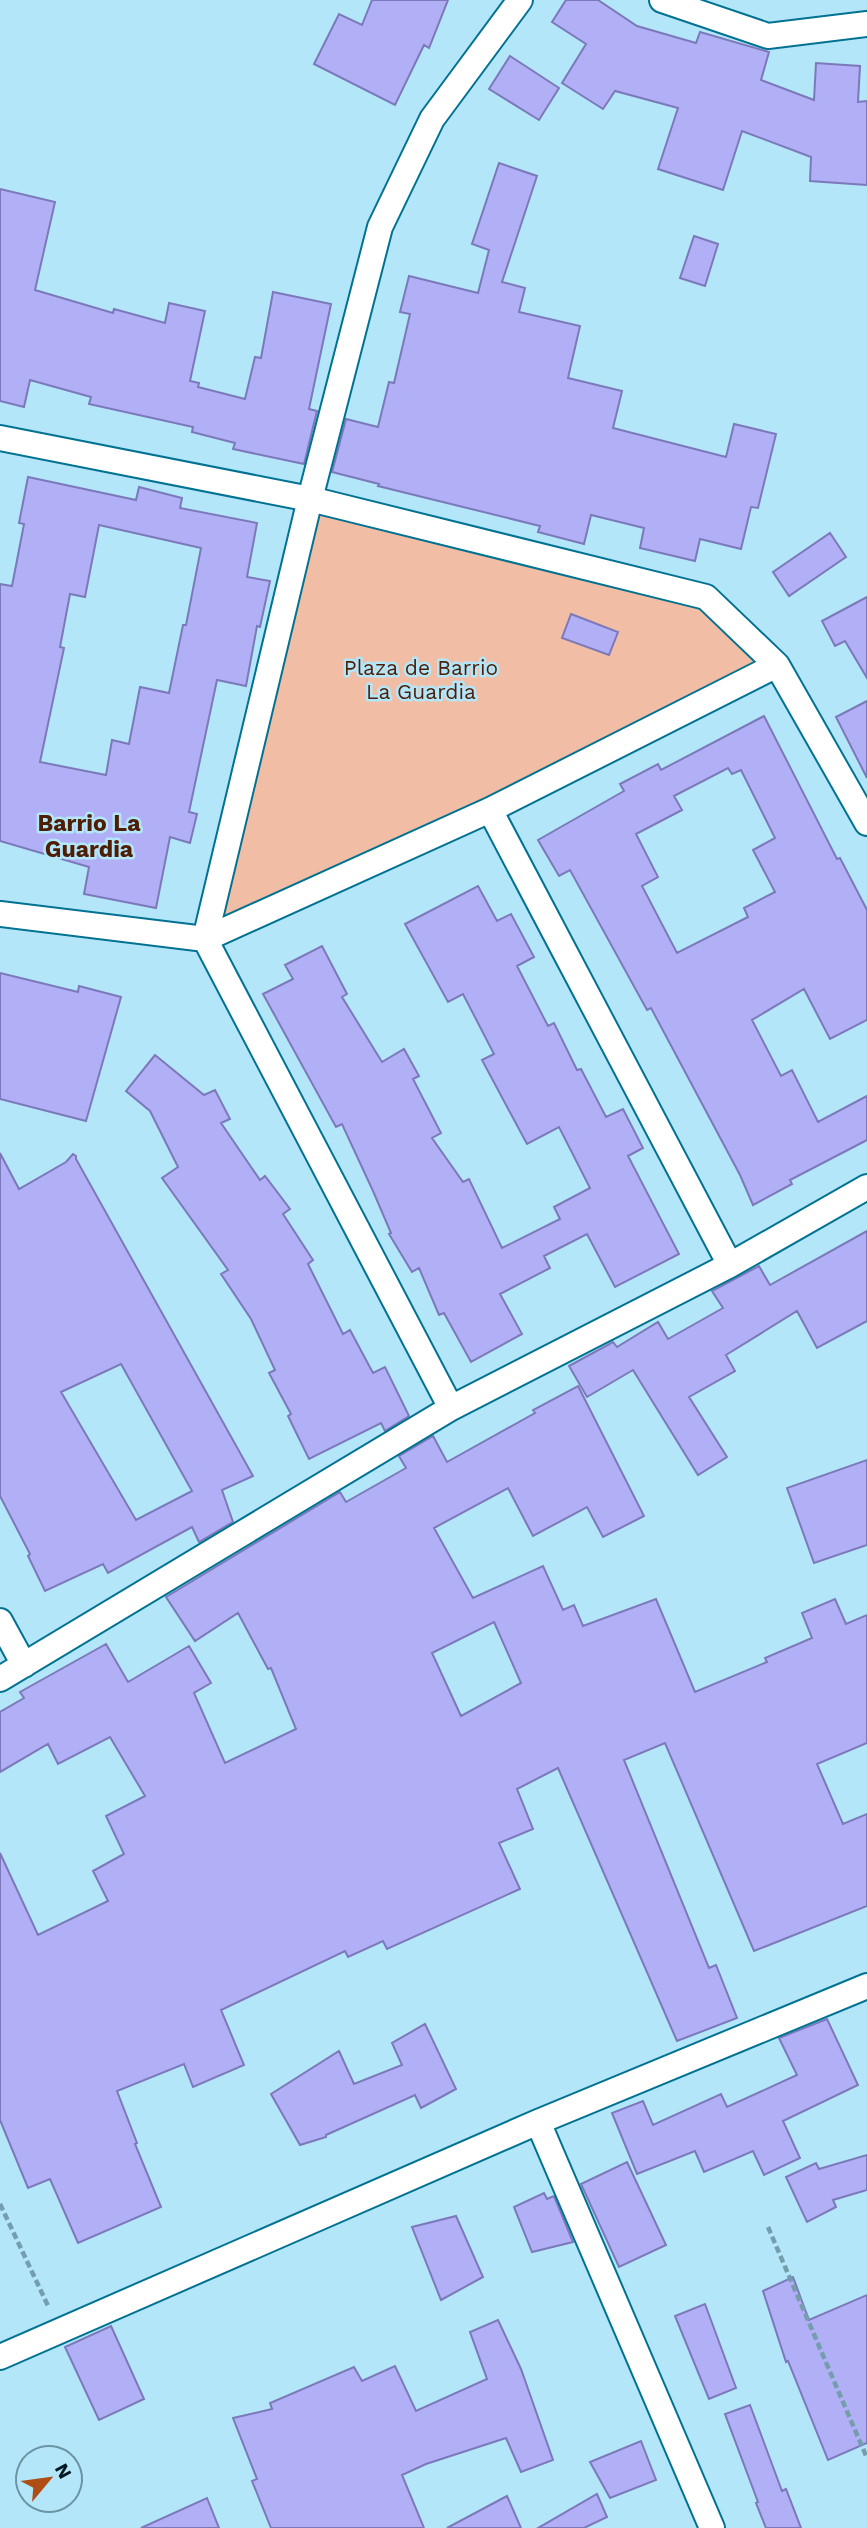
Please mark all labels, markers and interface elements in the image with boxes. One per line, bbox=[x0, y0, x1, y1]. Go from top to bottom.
park label: Plaza de Barrio La Guardia bbox=[344, 655, 498, 704]
district label: Barrio La Guardia bbox=[37, 810, 141, 863]
north arrow bbox=[14, 2444, 84, 2514]
text: N bbox=[50, 2459, 77, 2483]

